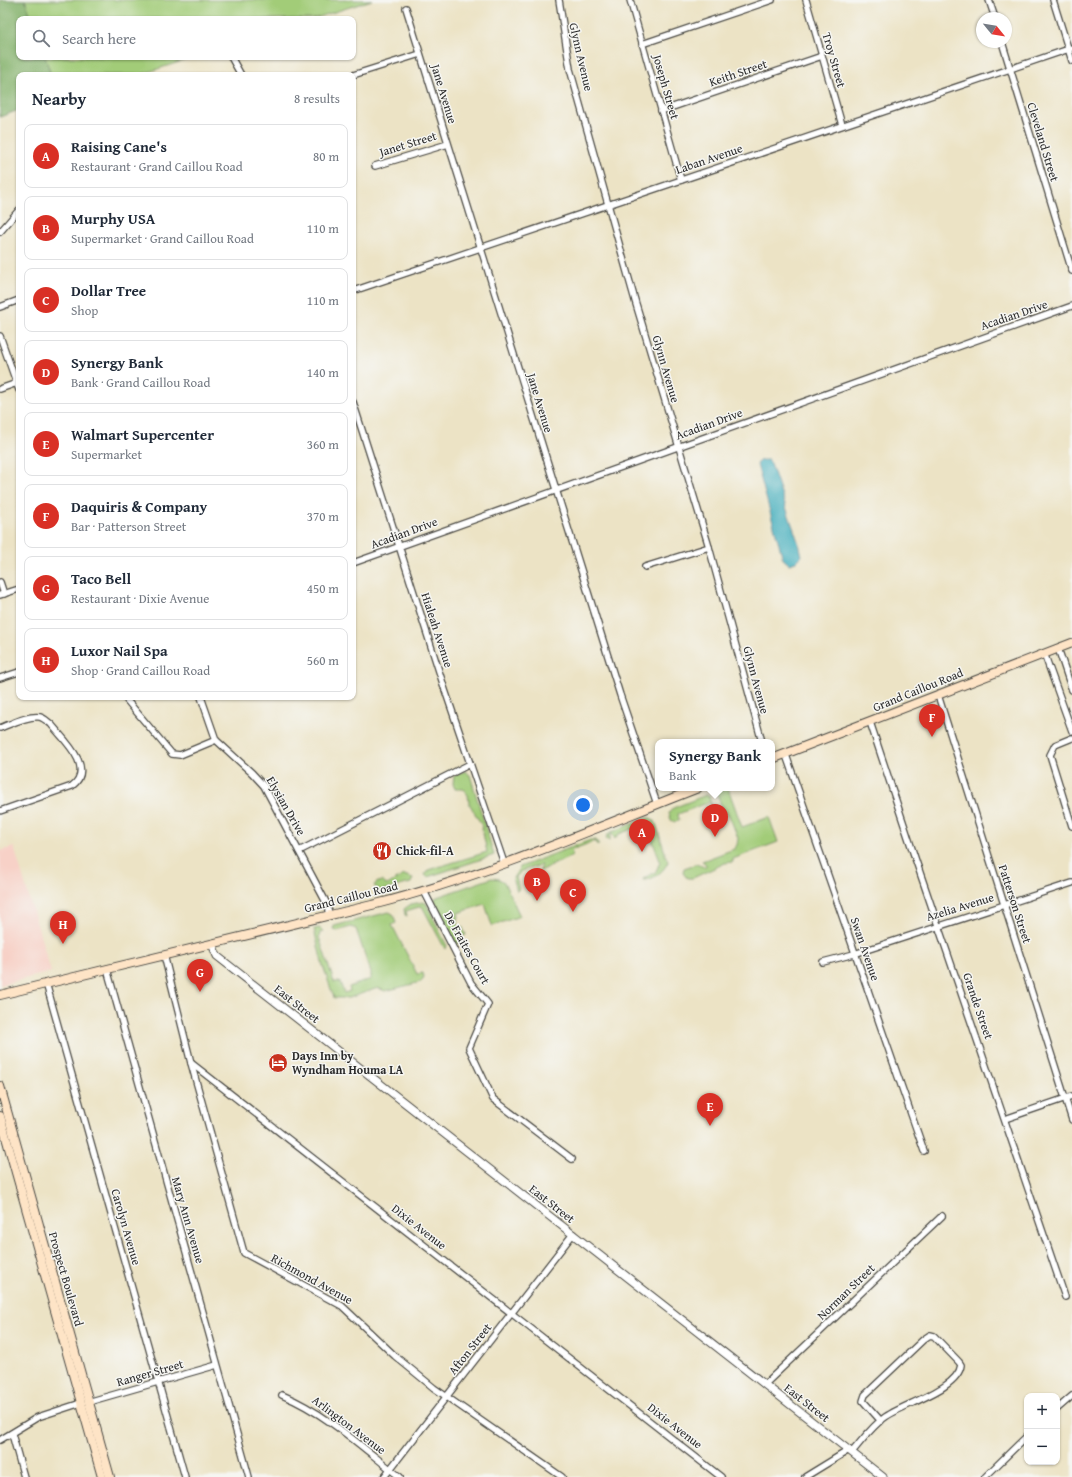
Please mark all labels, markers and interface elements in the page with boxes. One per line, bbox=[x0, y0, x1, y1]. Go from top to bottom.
north arrow bbox=[976, 12, 1012, 48]
search box bbox=[16, 16, 356, 60]
street label: Glynn Avenue bbox=[565, 21, 598, 93]
icon: search bbox=[30, 27, 52, 49]
text: Search here bbox=[62, 28, 136, 49]
street label: Troy Street bbox=[819, 30, 851, 90]
street label: Joseph Street bbox=[649, 51, 684, 122]
street label: Keith Street bbox=[707, 54, 770, 90]
street label: Jane Avenue bbox=[427, 60, 462, 126]
text: Nearby bbox=[32, 86, 86, 111]
text: 8 results bbox=[294, 89, 340, 108]
street label: Cleveland Street bbox=[1023, 100, 1064, 184]
street label: Janet Street bbox=[375, 127, 439, 161]
text: Raising Cane's bbox=[71, 136, 167, 157]
street label: Laban Avenue bbox=[673, 139, 745, 178]
text: A bbox=[42, 147, 50, 166]
text: 80 m bbox=[313, 147, 339, 166]
text: Restaurant · Grand Caillou Road bbox=[71, 157, 243, 176]
text: Murphy USA bbox=[71, 208, 155, 229]
text: B bbox=[42, 219, 50, 238]
text: 110 m bbox=[307, 219, 339, 238]
text: Supermarket · Grand Caillou Road bbox=[71, 229, 254, 248]
text: Dollar Tree bbox=[71, 280, 146, 301]
text: C bbox=[42, 291, 50, 310]
text: 110 m bbox=[307, 291, 339, 310]
street label: Acadian Drive bbox=[978, 295, 1050, 334]
text: Shop bbox=[71, 301, 98, 320]
street label: Glynn Avenue bbox=[649, 333, 684, 405]
text: Synergy Bank bbox=[71, 352, 163, 373]
text: D bbox=[42, 363, 50, 382]
text: 140 m bbox=[307, 363, 339, 382]
street label: Jane Avenue bbox=[523, 369, 558, 435]
text: Bank · Grand Caillou Road bbox=[71, 373, 210, 392]
street label: Acadian Drive bbox=[673, 403, 745, 443]
text: Walmart Supercenter bbox=[71, 424, 214, 445]
text: E bbox=[43, 435, 49, 454]
text: 360 m bbox=[307, 435, 339, 454]
text: Supermarket bbox=[71, 445, 142, 464]
text: Daquiris & Company bbox=[71, 496, 207, 517]
text: F bbox=[43, 507, 49, 526]
text: 370 m bbox=[307, 507, 339, 526]
street label: Acadian Drive bbox=[368, 512, 440, 552]
text: Bar · Patterson Street bbox=[71, 517, 186, 536]
text: Taco Bell bbox=[71, 568, 131, 589]
text: G bbox=[42, 579, 50, 598]
text: 450 m bbox=[307, 579, 339, 598]
text: Restaurant · Dixie Avenue bbox=[71, 589, 209, 608]
street label: Hialeah Avenue bbox=[417, 590, 458, 670]
text: Luxor Nail Spa bbox=[71, 640, 168, 661]
street label: Glynn Avenue bbox=[739, 644, 774, 716]
text: H bbox=[41, 651, 51, 670]
text: 560 m bbox=[307, 651, 339, 670]
text: Shop · Grand Caillou Road bbox=[71, 661, 210, 680]
street label: Grand Caillou Road bbox=[870, 663, 966, 715]
pin: F bbox=[919, 704, 945, 737]
popup bbox=[655, 739, 775, 791]
text: Synergy Bank bbox=[669, 745, 761, 766]
text: Bank bbox=[669, 766, 696, 785]
street label: Elysian Drive bbox=[263, 773, 310, 839]
your location bbox=[573, 795, 593, 815]
pin: D bbox=[702, 804, 728, 837]
pin: A bbox=[629, 819, 655, 852]
restaurant icon: Chick-fil-A bbox=[371, 840, 393, 862]
place label: Chick-fil-A bbox=[396, 842, 454, 859]
street label: Patterson Street bbox=[995, 862, 1036, 946]
pin: B bbox=[524, 868, 550, 901]
street label: Grand Caillou Road bbox=[302, 877, 400, 916]
pin: C bbox=[560, 879, 586, 912]
street label: Azelia Avenue bbox=[924, 888, 996, 925]
street label: De Fraites Court bbox=[440, 908, 495, 988]
pin: H bbox=[50, 911, 76, 944]
street label: Swan Avenue bbox=[847, 915, 884, 983]
pin: G bbox=[187, 959, 213, 992]
street label: Grande Street bbox=[959, 970, 998, 1042]
street label: East Street bbox=[271, 980, 324, 1027]
place label: Days Inn by Wyndham Houma LA bbox=[292, 1047, 403, 1078]
hotel icon: Days Inn by Wyndham Houma LA bbox=[267, 1052, 289, 1074]
pin: E bbox=[697, 1093, 723, 1126]
street label: Mary Ann Avenue bbox=[168, 1175, 209, 1266]
street label: East Street bbox=[526, 1180, 579, 1227]
street label: Carolyn Avenue bbox=[107, 1187, 146, 1267]
street label: Dixie Avenue bbox=[388, 1200, 451, 1254]
street label: Prospect Boulevard bbox=[45, 1230, 88, 1329]
street label: Richmond Avenue bbox=[268, 1249, 356, 1308]
street label: Norman Street bbox=[813, 1259, 879, 1324]
street label: Afton Street bbox=[444, 1319, 496, 1378]
street label: Ranger Street bbox=[114, 1355, 186, 1390]
street label: East Street bbox=[781, 1379, 834, 1426]
street label: Arlington Avenue bbox=[309, 1391, 390, 1458]
map controls bbox=[1024, 1393, 1060, 1465]
button: + bbox=[1024, 1393, 1060, 1429]
street label: Dixie Avenue bbox=[644, 1399, 707, 1453]
button: − bbox=[1024, 1429, 1060, 1465]

